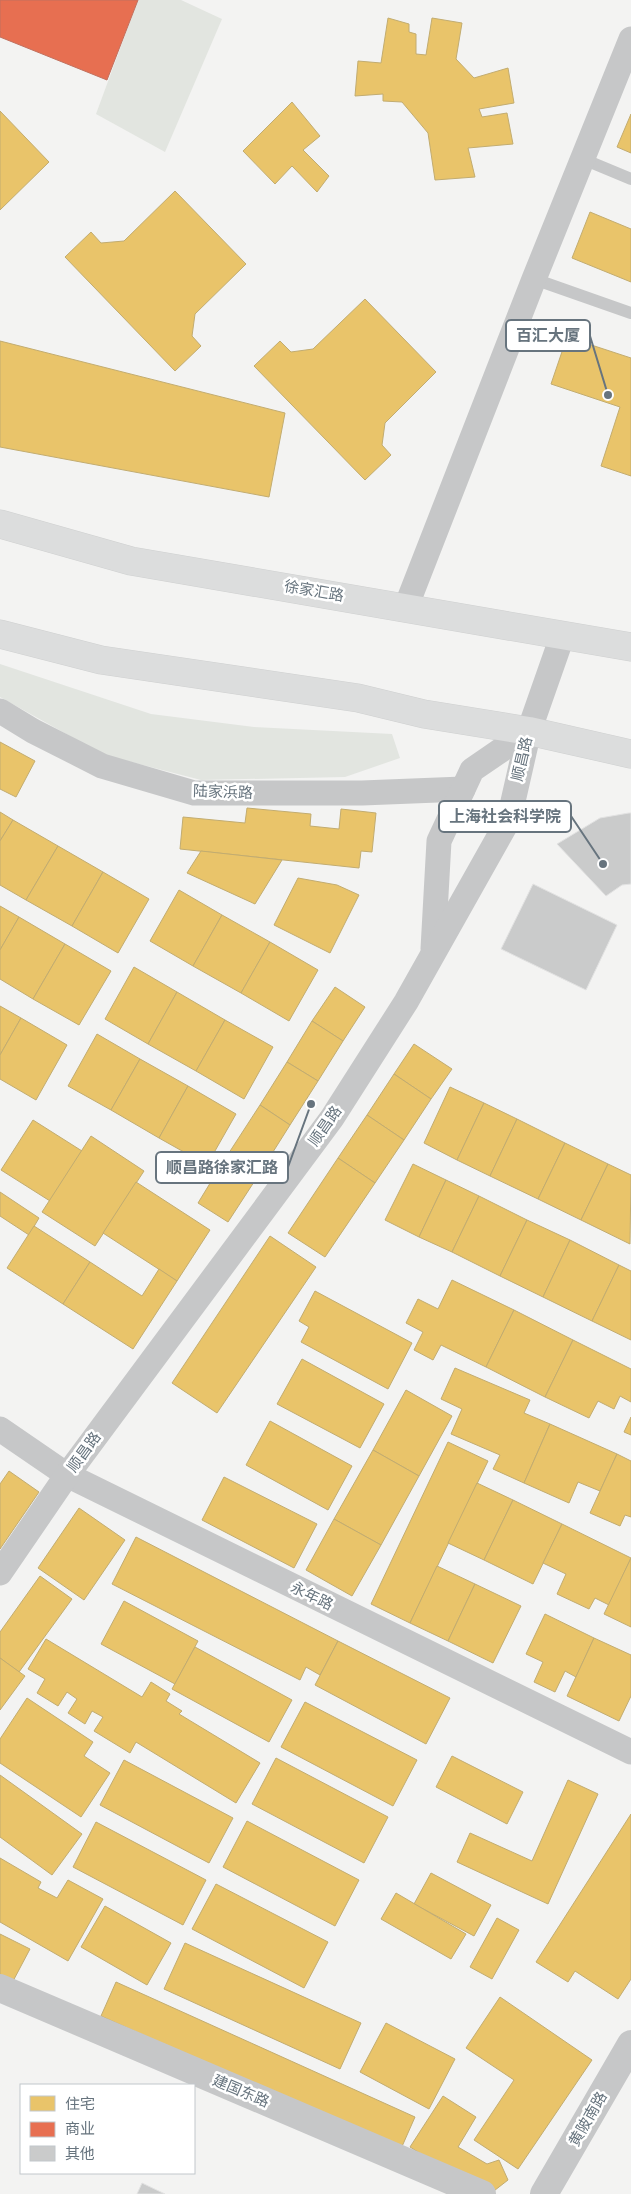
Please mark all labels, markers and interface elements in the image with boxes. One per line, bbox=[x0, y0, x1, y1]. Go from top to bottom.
callout: 百汇大厦 bbox=[506, 320, 590, 351]
text: 百汇大厦 bbox=[516, 326, 580, 345]
street label: 徐家汇路 bbox=[283, 577, 345, 605]
street label: 顺昌路 bbox=[508, 735, 536, 783]
street label: 陆家浜路 bbox=[193, 782, 253, 802]
callout: 上海社会科学院 bbox=[439, 801, 571, 832]
text: 上海社会科学院 bbox=[449, 807, 561, 826]
street label: 顺昌路 bbox=[305, 1102, 345, 1150]
callout: 顺昌路徐家汇路 bbox=[156, 1152, 288, 1183]
text: 顺昌路徐家汇路 bbox=[166, 1158, 278, 1177]
street label: 顺昌路 bbox=[63, 1429, 105, 1475]
street label: 永年路 bbox=[288, 1578, 336, 1614]
street label: 建国东路 bbox=[210, 2071, 272, 2111]
legend bbox=[20, 2084, 195, 2174]
street label: 黄陂南路 bbox=[565, 2089, 611, 2149]
text: 住宅 bbox=[65, 2095, 95, 2113]
text: 商业 bbox=[65, 2120, 95, 2138]
text: 其他 bbox=[65, 2145, 95, 2163]

